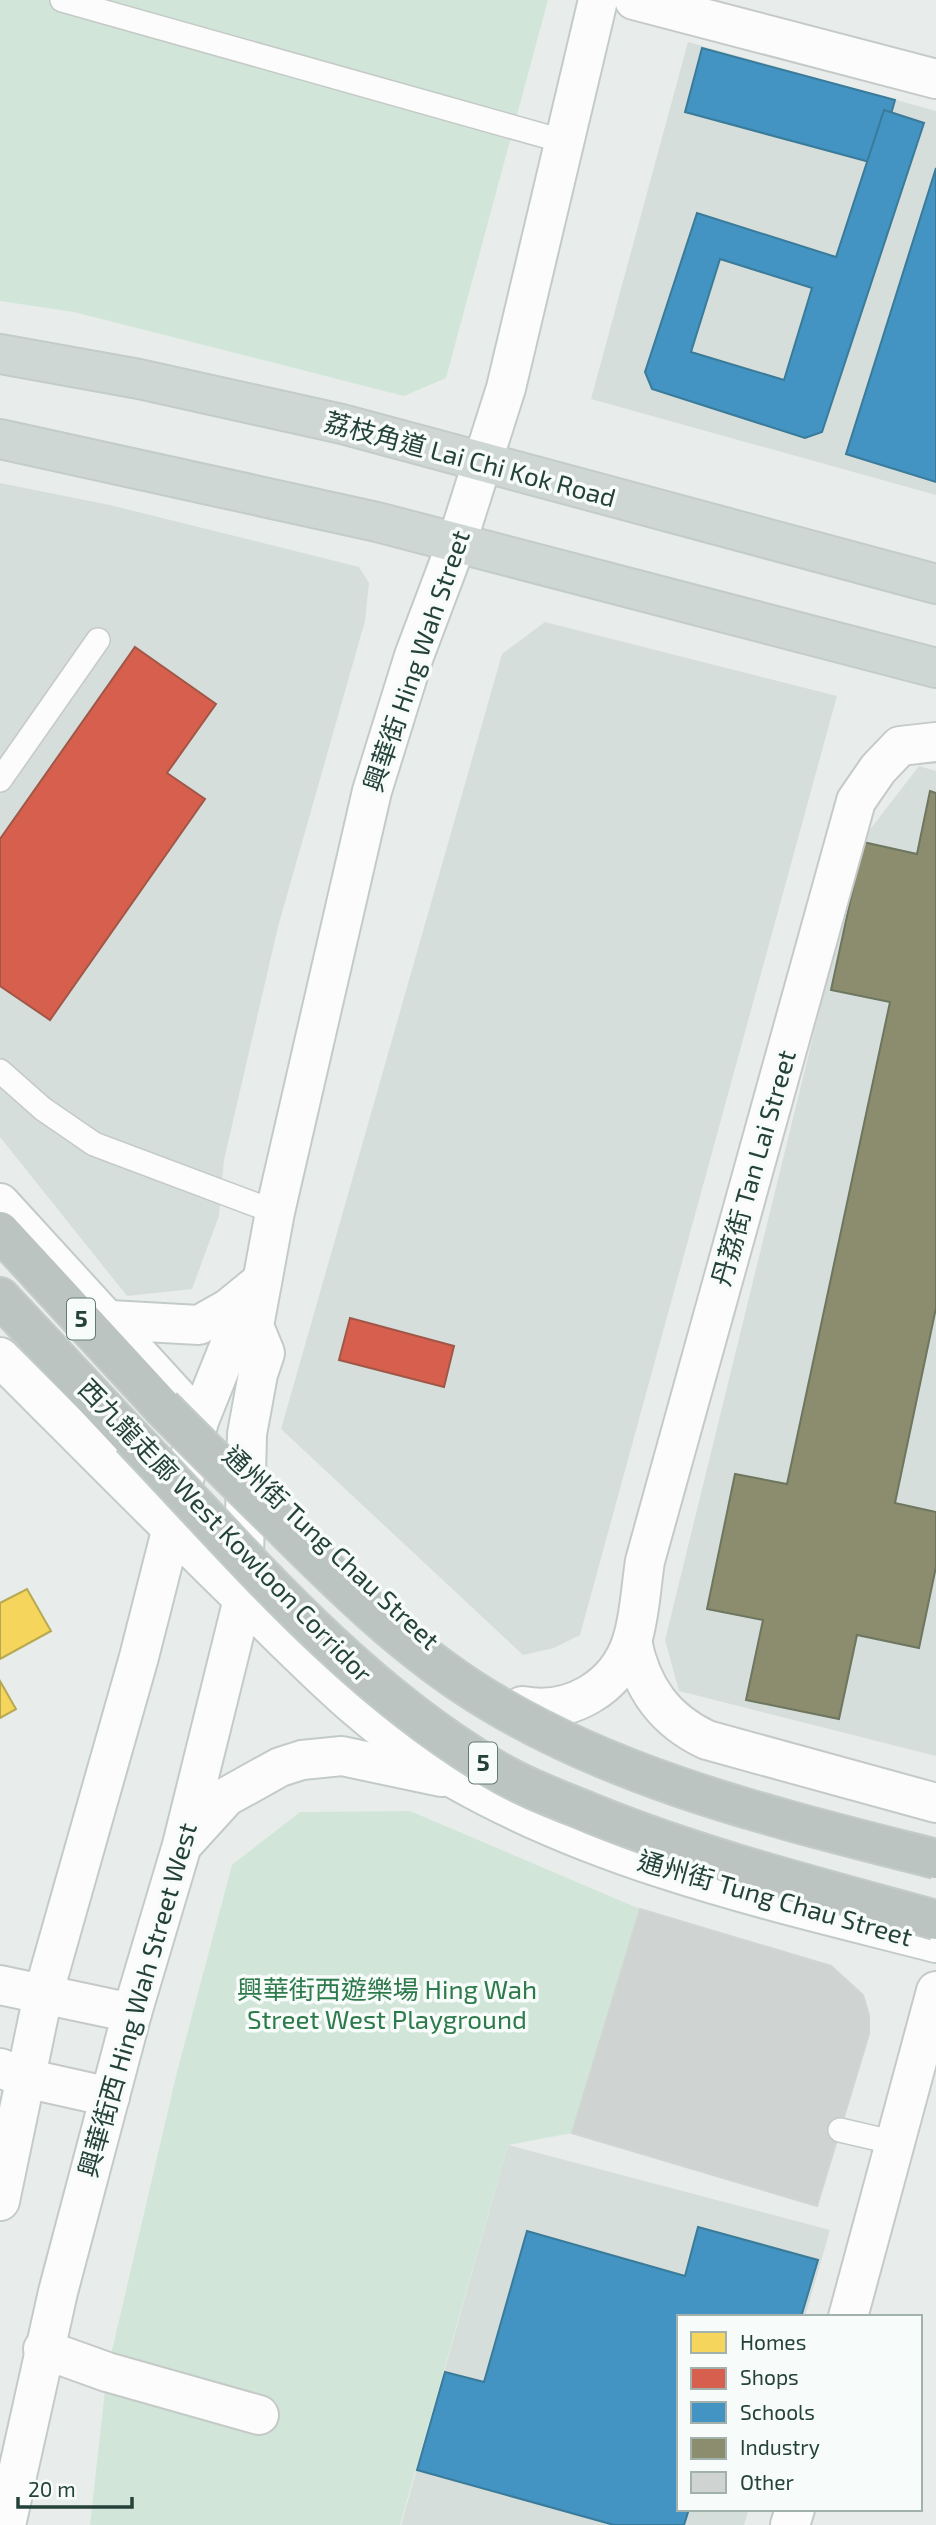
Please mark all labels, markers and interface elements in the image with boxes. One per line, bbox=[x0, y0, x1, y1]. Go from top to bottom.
street label: 荔枝角道 Lai Chi Kok Road bbox=[321, 405, 619, 512]
street label: 興華街 Hing Wah Street bbox=[356, 526, 475, 795]
street label: 丹荔街 Tan Lai Street bbox=[704, 1046, 801, 1289]
road number: 5 bbox=[67, 1298, 95, 1339]
street label: 西九龍走廊 West Kowloon Corridor bbox=[73, 1372, 379, 1688]
street label: 通州街 Tung Chau Street bbox=[218, 1439, 446, 1655]
road number: 5 bbox=[469, 1742, 497, 1784]
street label: 興華街西 Hing Wah Street West bbox=[71, 1819, 202, 2180]
street label: 通州街 Tung Chau Street bbox=[635, 1844, 916, 1952]
park label: 興華街西遊樂場 Hing Wah Street West Playground bbox=[237, 1973, 537, 2034]
legend bbox=[677, 2315, 922, 2511]
text: Homes bbox=[740, 2329, 806, 2354]
text: Shops bbox=[740, 2364, 799, 2389]
text: Schools bbox=[740, 2399, 815, 2424]
text: Industry bbox=[740, 2434, 820, 2459]
scale bar bbox=[18, 2466, 131, 2510]
text: Other bbox=[740, 2469, 795, 2494]
text: 20 m bbox=[28, 2476, 76, 2501]

